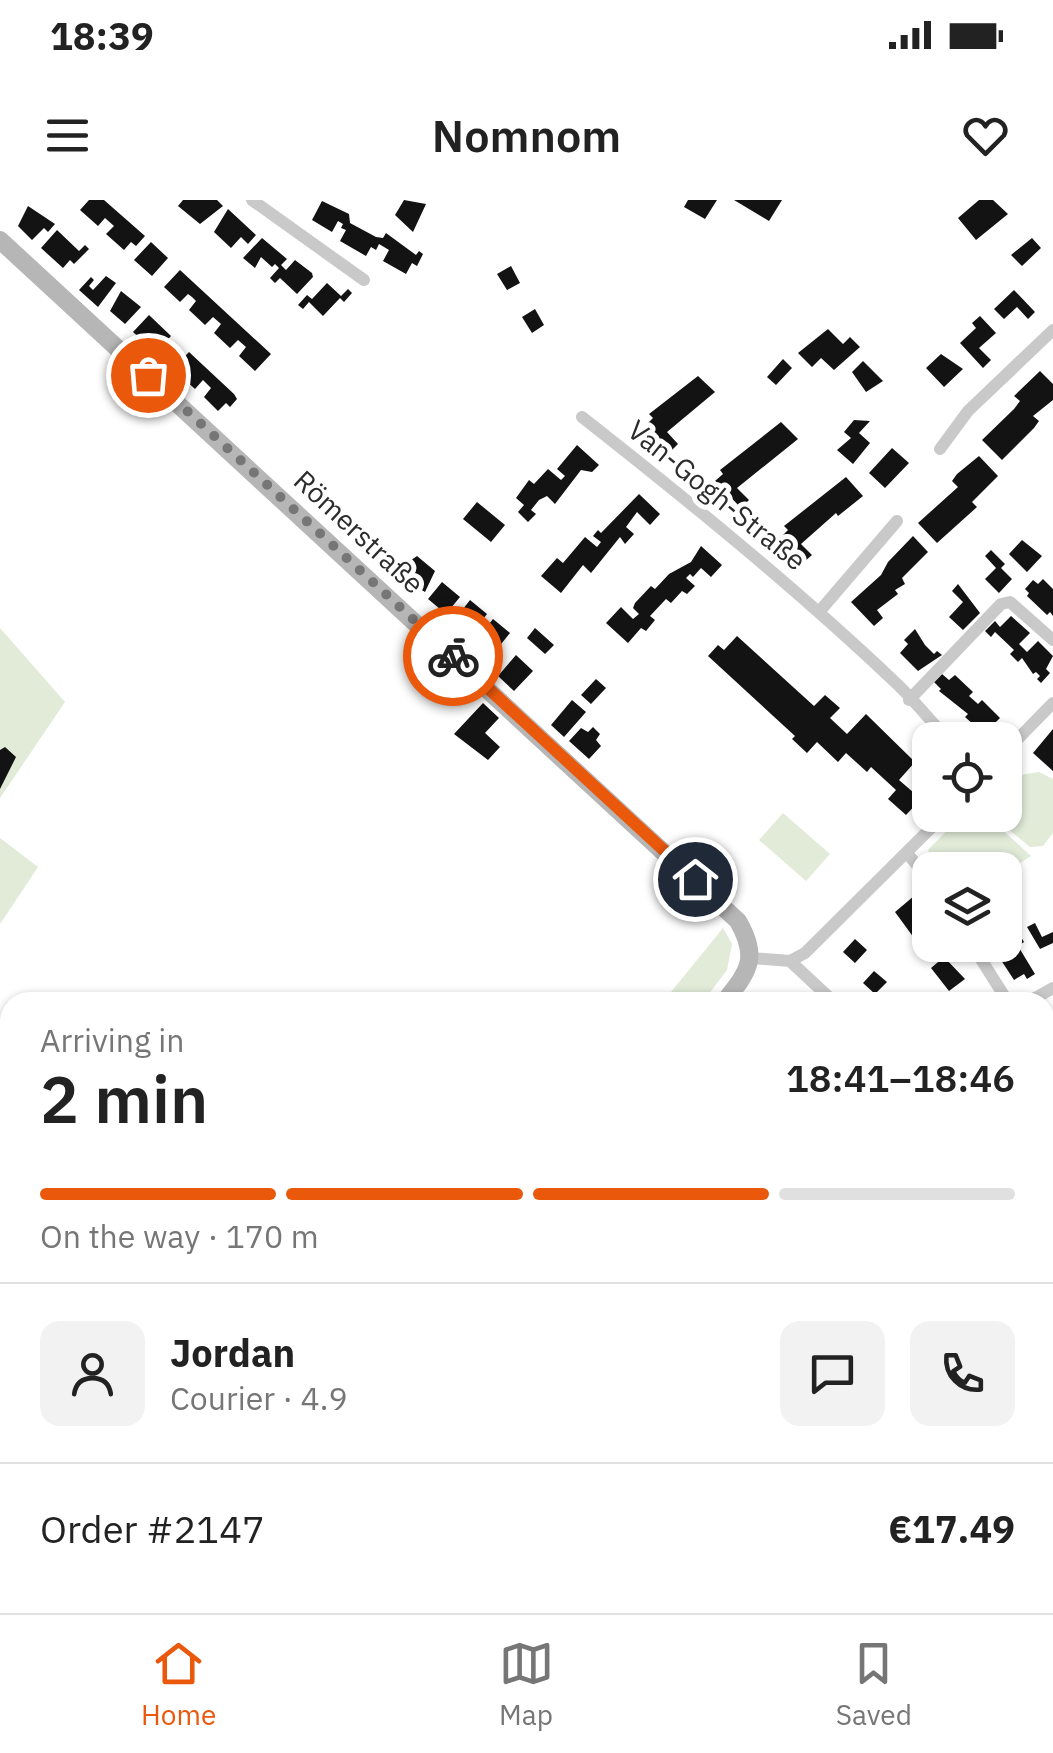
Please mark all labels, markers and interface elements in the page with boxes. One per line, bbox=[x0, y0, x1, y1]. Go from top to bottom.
text: 18:39 bbox=[50, 11, 154, 60]
text: Nomnom bbox=[432, 106, 621, 164]
icon: menu bbox=[40, 108, 95, 163]
icon: heart bbox=[958, 108, 1013, 163]
pin bbox=[106, 333, 191, 418]
icon: bag bbox=[121, 348, 176, 403]
street label: Van-Gogh-Straße bbox=[620, 411, 814, 578]
street label: Römerstraße bbox=[286, 462, 432, 601]
courier bbox=[403, 606, 503, 706]
icon: bike bbox=[426, 629, 481, 684]
map controls bbox=[912, 722, 1022, 962]
button: locate bbox=[912, 722, 1022, 832]
pin bbox=[653, 837, 738, 922]
icon: home bbox=[668, 852, 723, 907]
button: layers bbox=[912, 852, 1022, 962]
text: Arriving in bbox=[40, 1019, 185, 1061]
text: 18:41–18:46 bbox=[786, 1053, 1015, 1102]
text: 2 min bbox=[40, 1056, 208, 1141]
text: On the way · 170 m bbox=[40, 1215, 319, 1257]
button: person bbox=[40, 1321, 145, 1426]
button: chat bbox=[780, 1321, 885, 1426]
button: phone bbox=[910, 1321, 1015, 1426]
text: Jordan bbox=[170, 1328, 295, 1377]
text: Courier · 4.9 bbox=[170, 1377, 348, 1419]
text: Order #2147 bbox=[40, 1504, 265, 1553]
text: €17.49 bbox=[888, 1504, 1015, 1553]
tab: Home bbox=[141, 1636, 216, 1733]
tab: Map bbox=[499, 1636, 554, 1733]
tab: Saved bbox=[836, 1636, 912, 1733]

